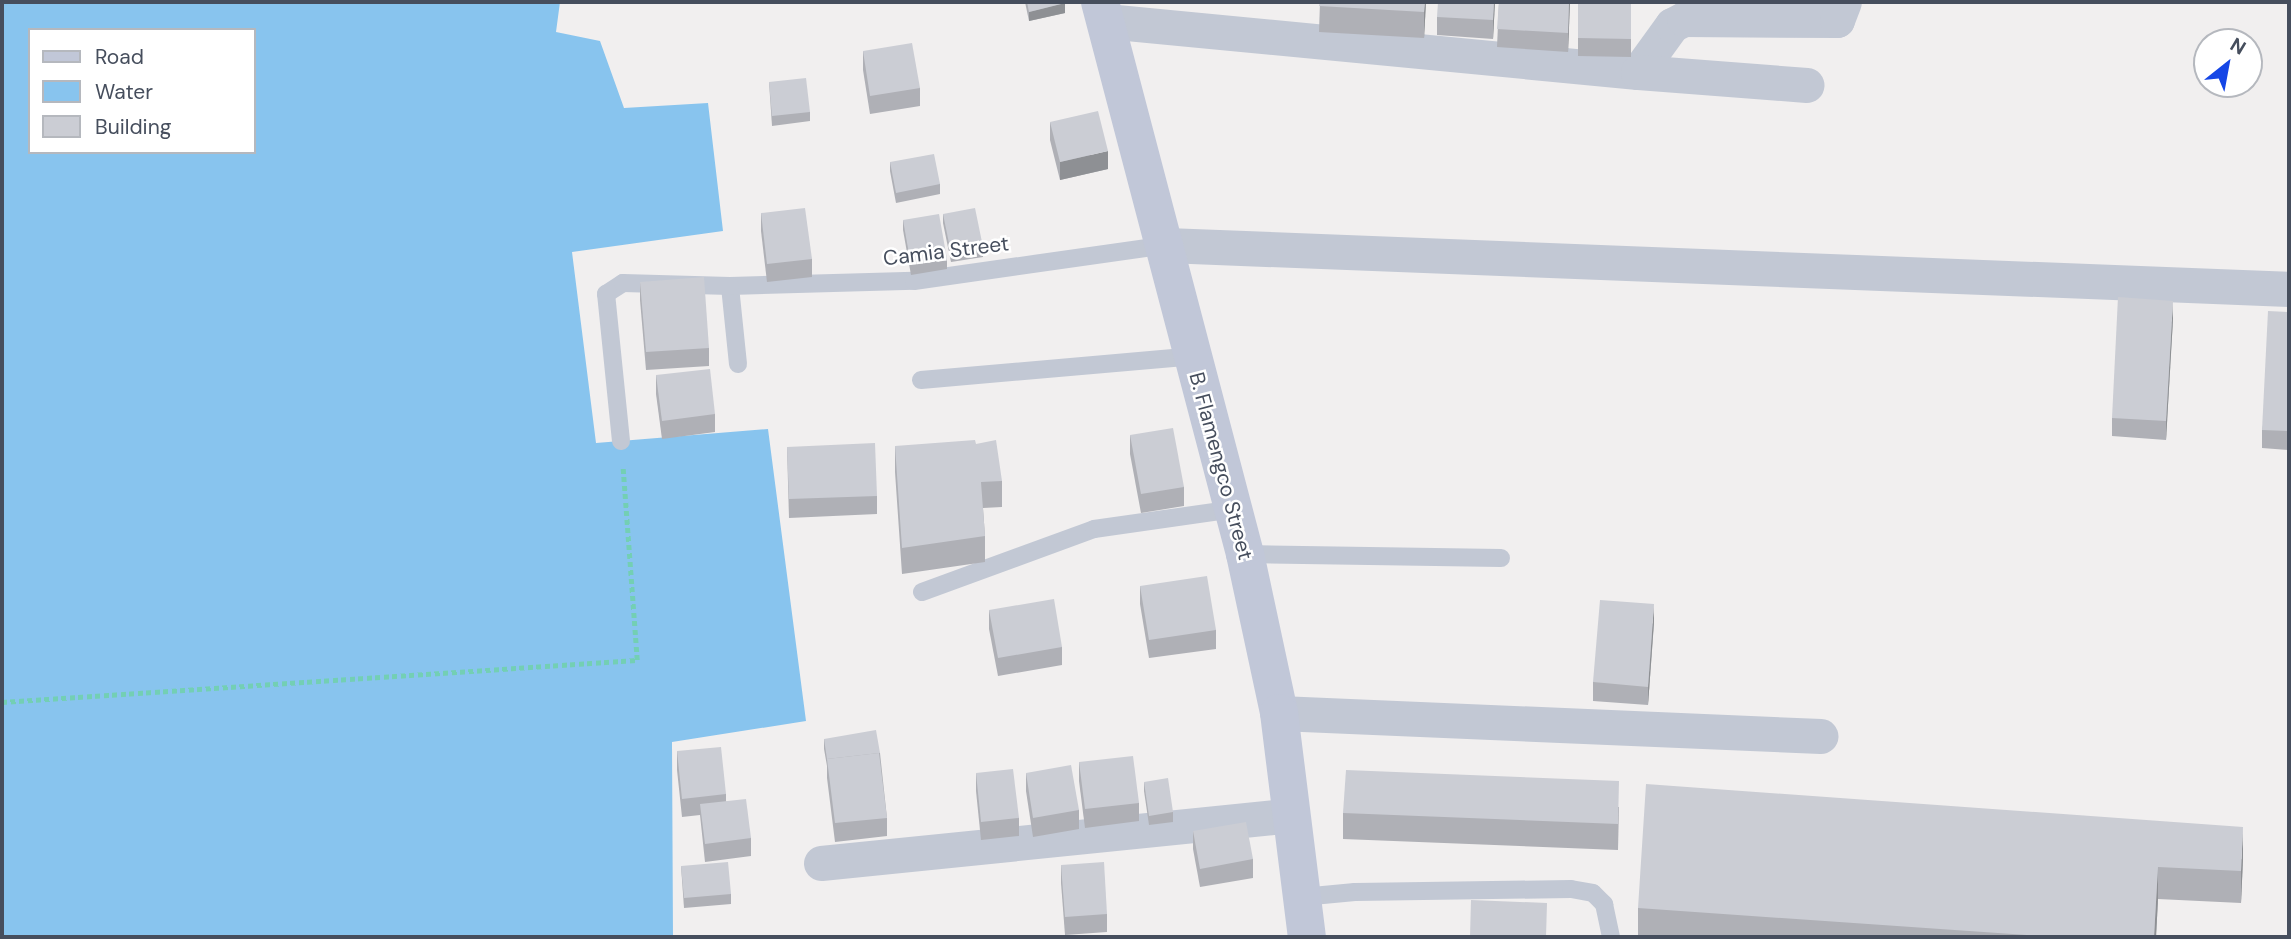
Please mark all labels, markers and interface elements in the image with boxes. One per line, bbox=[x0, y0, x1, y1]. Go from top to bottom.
legend bbox=[28, 28, 256, 154]
north arrow bbox=[2193, 28, 2263, 98]
text: N bbox=[2226, 32, 2250, 61]
text: Road bbox=[95, 43, 144, 71]
text: Water bbox=[95, 78, 153, 106]
text: Building bbox=[95, 113, 171, 141]
street label: Camia Street bbox=[882, 231, 1010, 271]
street label: B. Flamengco Street bbox=[1184, 369, 1258, 563]

